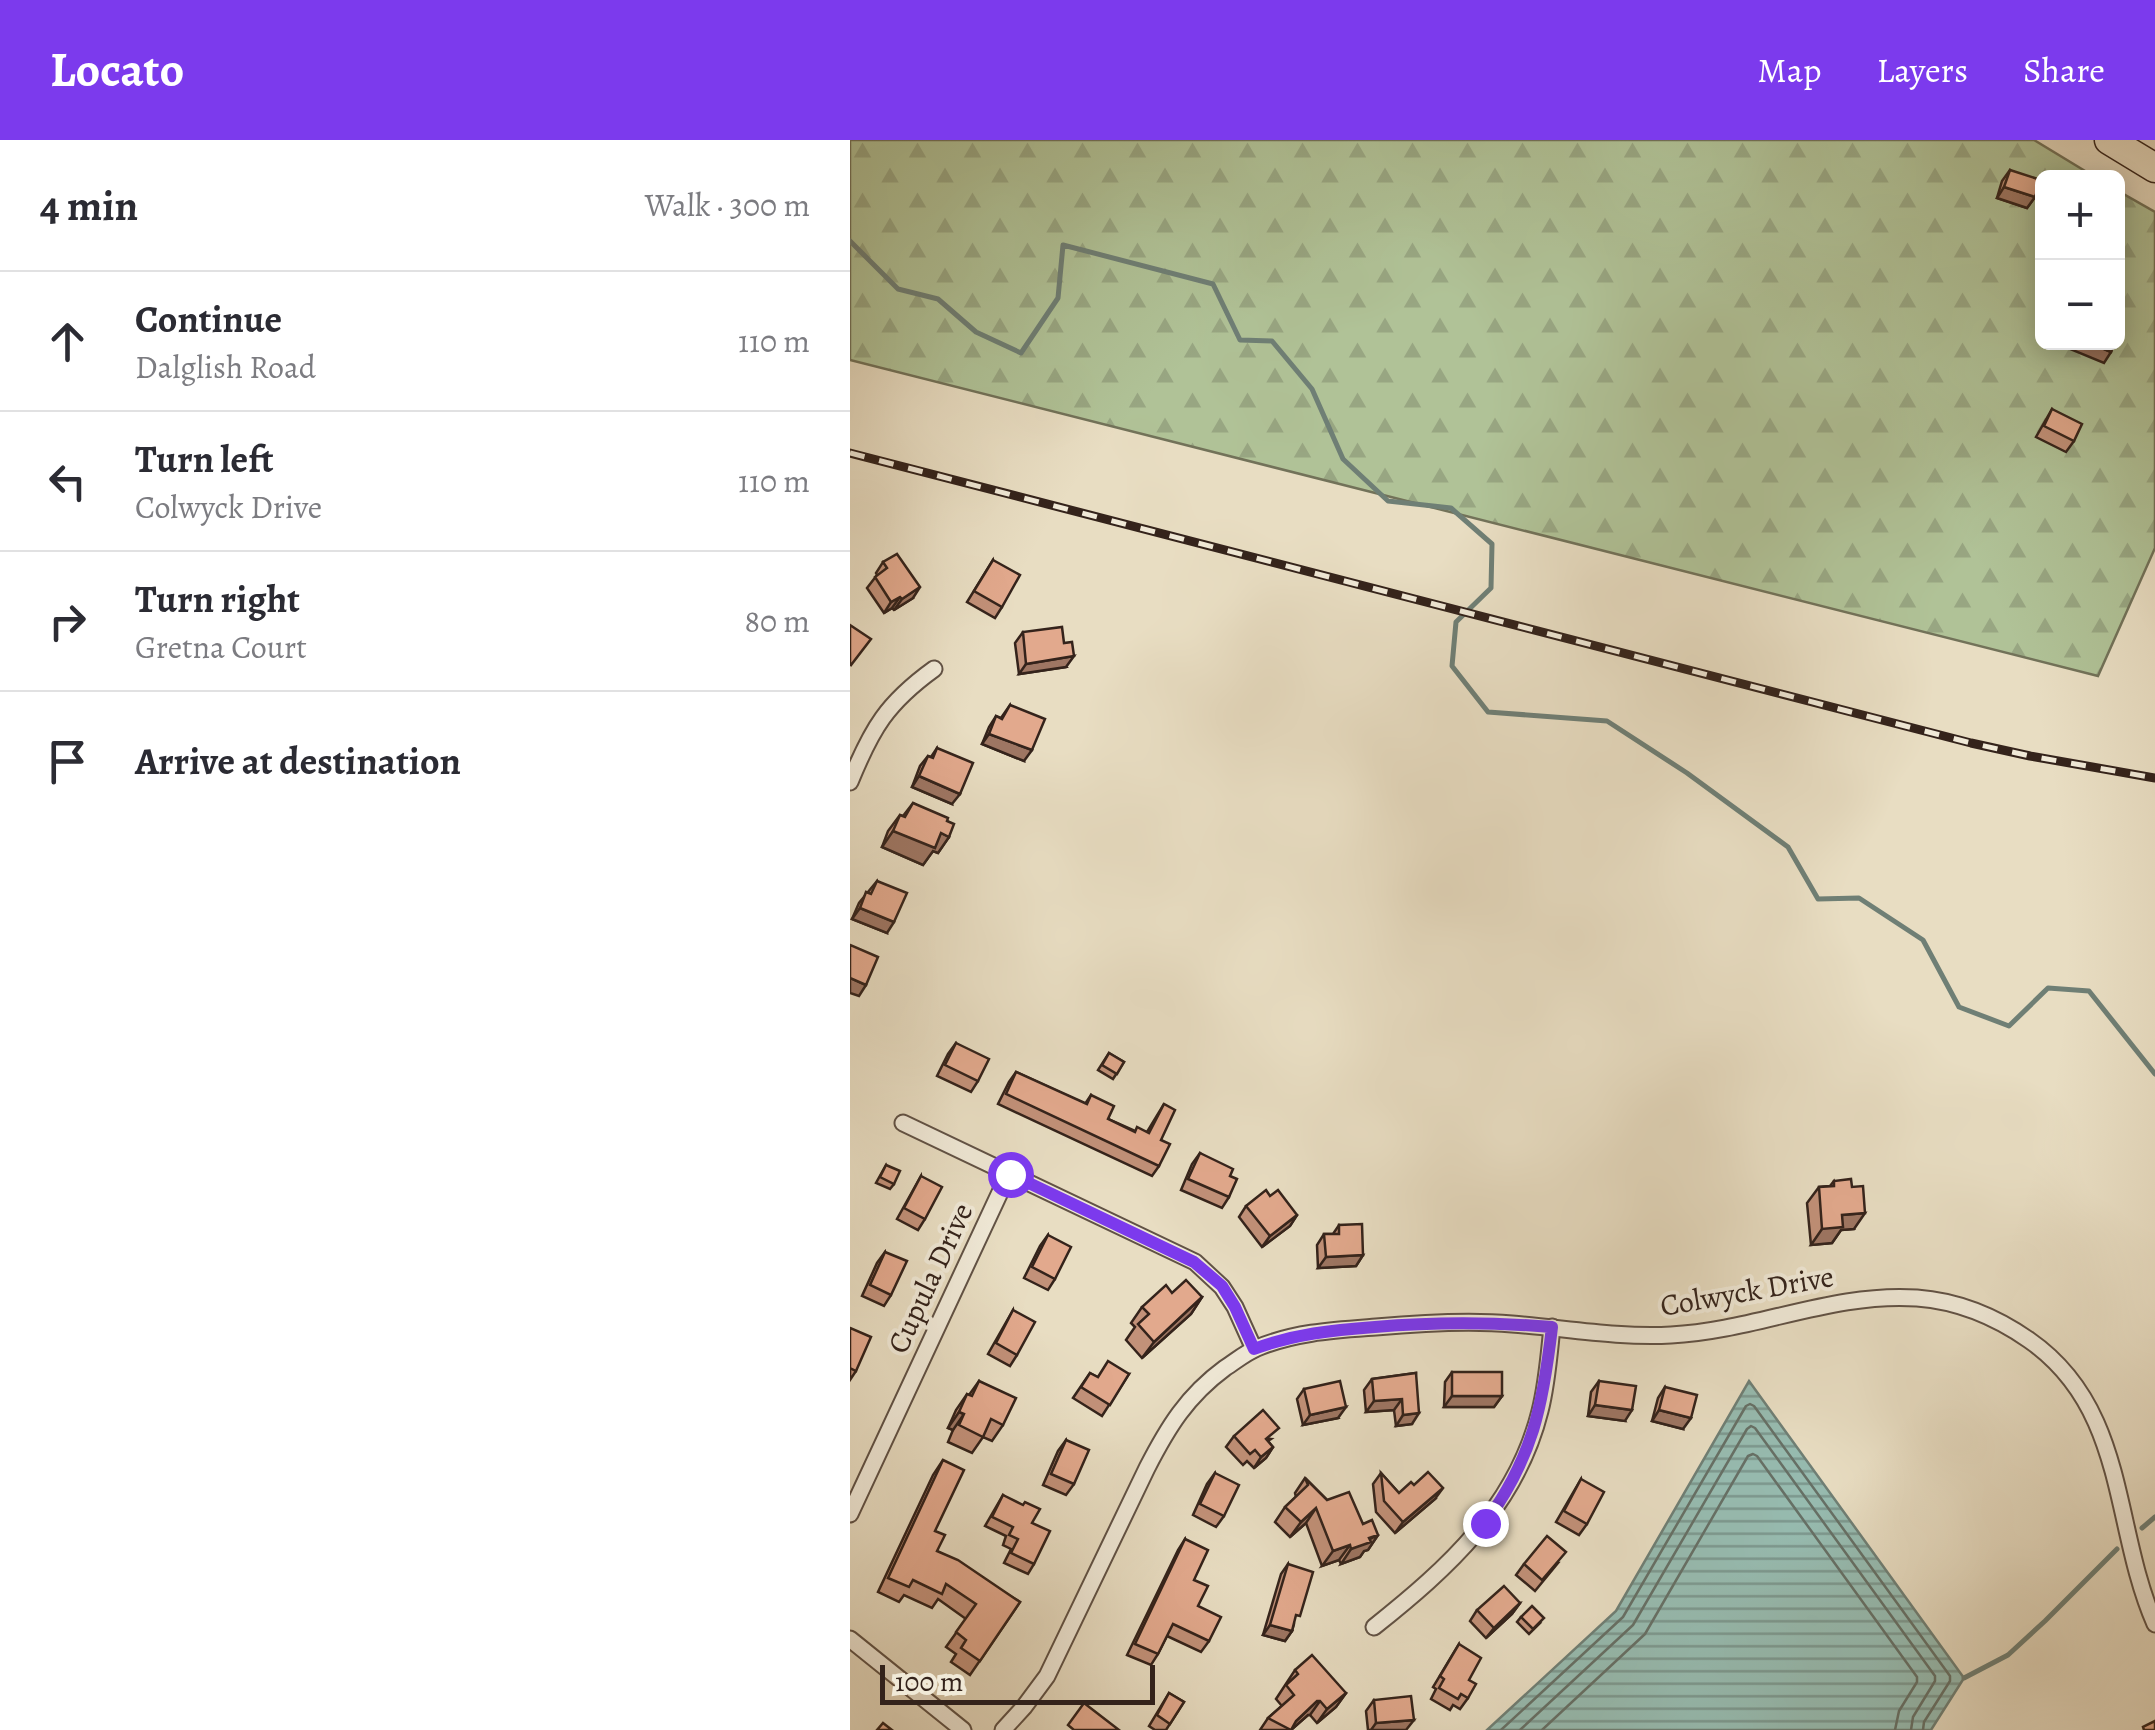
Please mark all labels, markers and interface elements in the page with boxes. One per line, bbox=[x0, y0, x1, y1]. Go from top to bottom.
text: Locato bbox=[50, 37, 184, 103]
text: Map bbox=[1757, 46, 1821, 94]
text: Layers bbox=[1876, 46, 1968, 94]
text: Share bbox=[2023, 46, 2105, 94]
map controls bbox=[2035, 170, 2125, 350]
button: + bbox=[2035, 170, 2125, 260]
text: 4 min bbox=[40, 177, 138, 234]
text: Walk · 300 m bbox=[645, 183, 810, 227]
button: − bbox=[2035, 260, 2125, 350]
text: Continue bbox=[135, 293, 282, 345]
icon: ahead bbox=[40, 314, 95, 369]
text: 110 m bbox=[738, 319, 810, 363]
text: Dalglish Road bbox=[135, 345, 316, 389]
text: Turn left bbox=[135, 433, 274, 485]
icon: left bbox=[40, 454, 95, 509]
text: 110 m bbox=[738, 459, 810, 503]
text: Colwyck Drive bbox=[135, 485, 322, 529]
text: Turn right bbox=[135, 573, 300, 625]
icon: right bbox=[40, 594, 95, 649]
text: 80 m bbox=[744, 599, 810, 643]
text: Gretna Court bbox=[135, 625, 307, 669]
icon: arrive bbox=[40, 734, 95, 789]
text: Arrive at destination bbox=[135, 735, 461, 787]
route start bbox=[988, 1152, 1034, 1198]
street label: Cupula Drive bbox=[878, 1196, 982, 1360]
street label: Colwyck Drive bbox=[1657, 1256, 1837, 1326]
route end bbox=[1463, 1501, 1509, 1547]
scale bar bbox=[880, 1660, 1155, 1704]
text: 100 m bbox=[895, 1663, 963, 1701]

